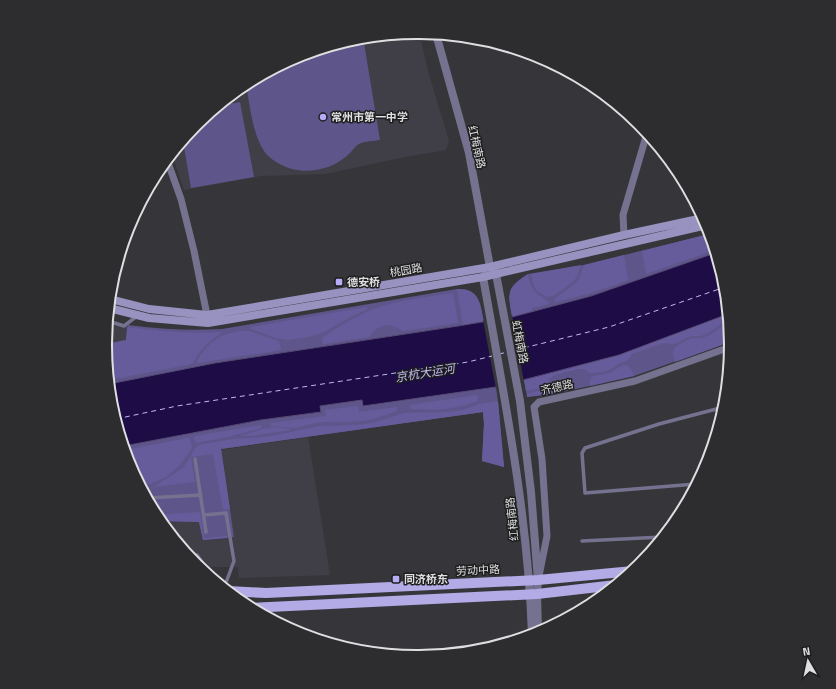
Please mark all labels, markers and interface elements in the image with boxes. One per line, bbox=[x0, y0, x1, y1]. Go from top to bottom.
place label: 常州市第一中学 bbox=[331, 109, 408, 125]
marker: 常州市第一中学 bbox=[318, 112, 328, 122]
street label: 红梅南路 bbox=[464, 124, 490, 170]
street label: 桃园路 bbox=[388, 259, 424, 281]
place label: 德安桥 bbox=[347, 274, 380, 290]
marker: 德安桥 bbox=[334, 277, 344, 287]
street label: 虹梅南路 bbox=[508, 319, 532, 365]
water label: 京杭大运河 bbox=[394, 358, 458, 387]
street label: 齐德路 bbox=[539, 375, 575, 399]
street label: 红梅南路 bbox=[502, 496, 522, 542]
street label: 劳动中路 bbox=[456, 561, 500, 579]
place label: 同济桥东 bbox=[404, 571, 448, 587]
marker: 同济桥东 bbox=[391, 574, 401, 584]
north arrow bbox=[788, 641, 828, 681]
text: N bbox=[801, 643, 811, 660]

